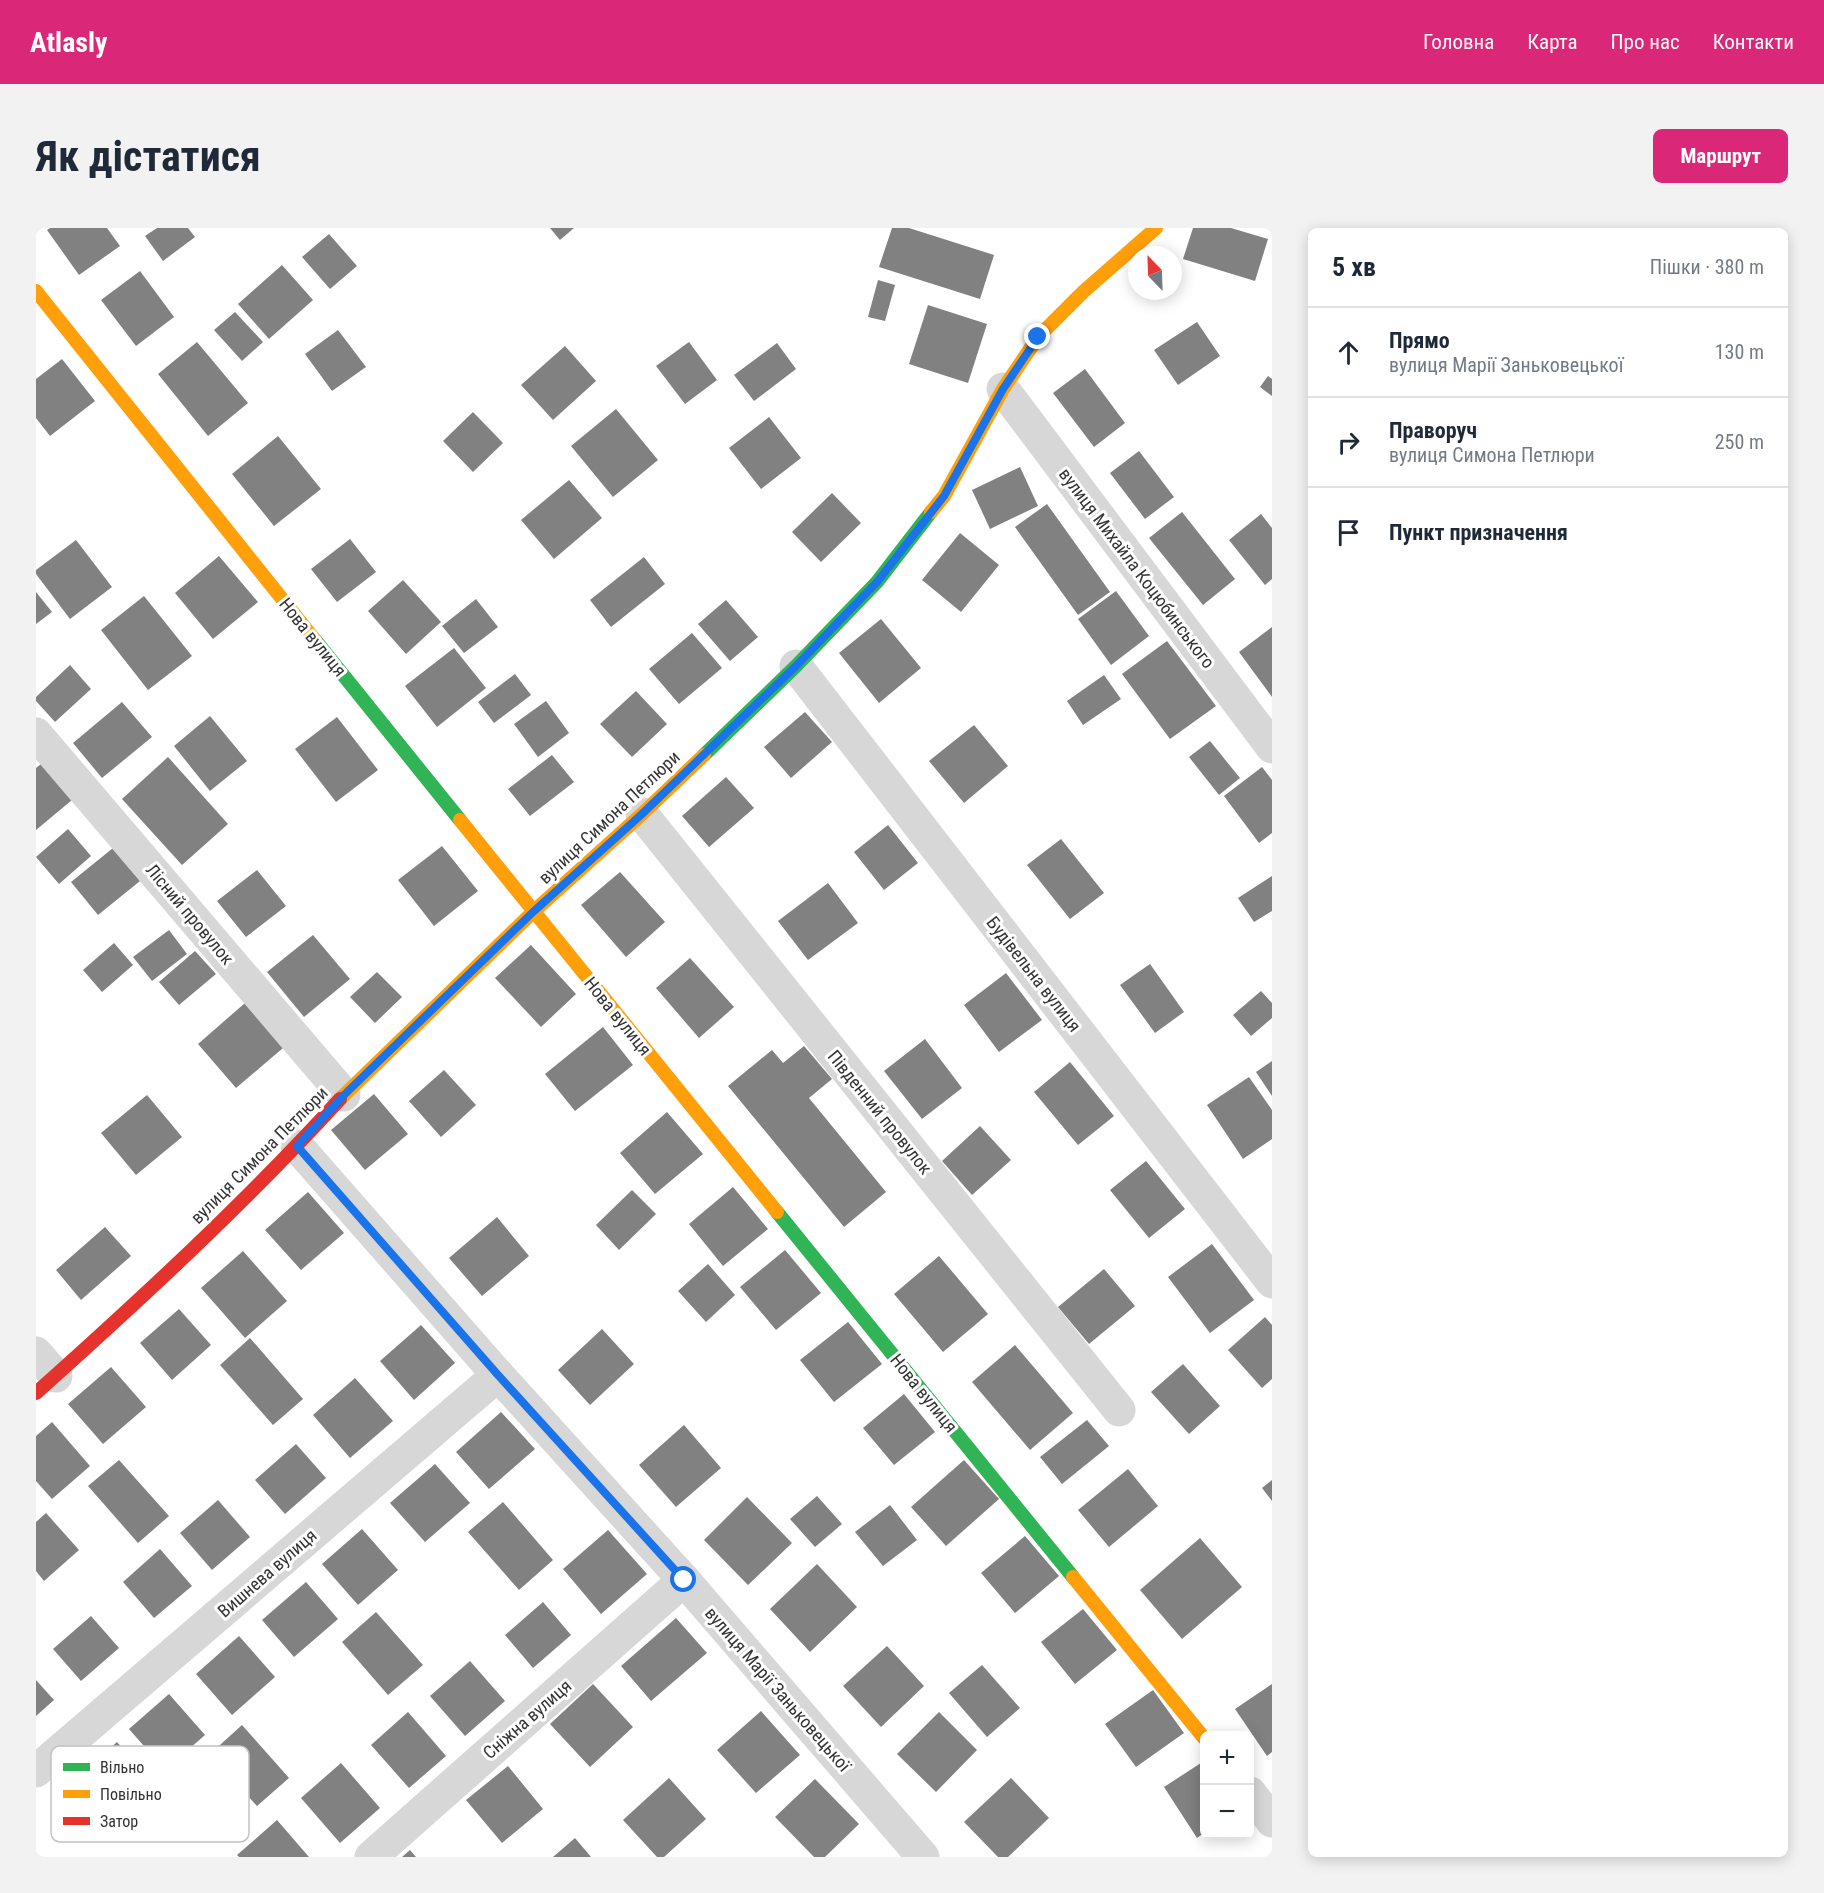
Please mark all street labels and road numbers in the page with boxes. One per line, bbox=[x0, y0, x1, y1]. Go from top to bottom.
street label: вулиця Михайла Коцюбинського bbox=[1055, 464, 1219, 672]
street label: Нова вулиця bbox=[275, 594, 351, 680]
street label: вулиця Симона Петлюри bbox=[534, 746, 684, 888]
street label: Лісний провулок bbox=[142, 859, 239, 969]
street label: Будівельна вулиця bbox=[982, 912, 1086, 1036]
street label: Нова вулиця bbox=[580, 973, 656, 1059]
street label: Південний провулок bbox=[824, 1046, 937, 1178]
street label: вулиця Симона Петлюри bbox=[186, 1082, 332, 1228]
street label: Нова вулиця bbox=[886, 1350, 962, 1436]
street label: Вишнева вулиця bbox=[213, 1524, 321, 1622]
street label: вулиця Марії Заньковецької bbox=[701, 1603, 856, 1776]
street label: Сніжна вулиця bbox=[479, 1675, 575, 1763]

